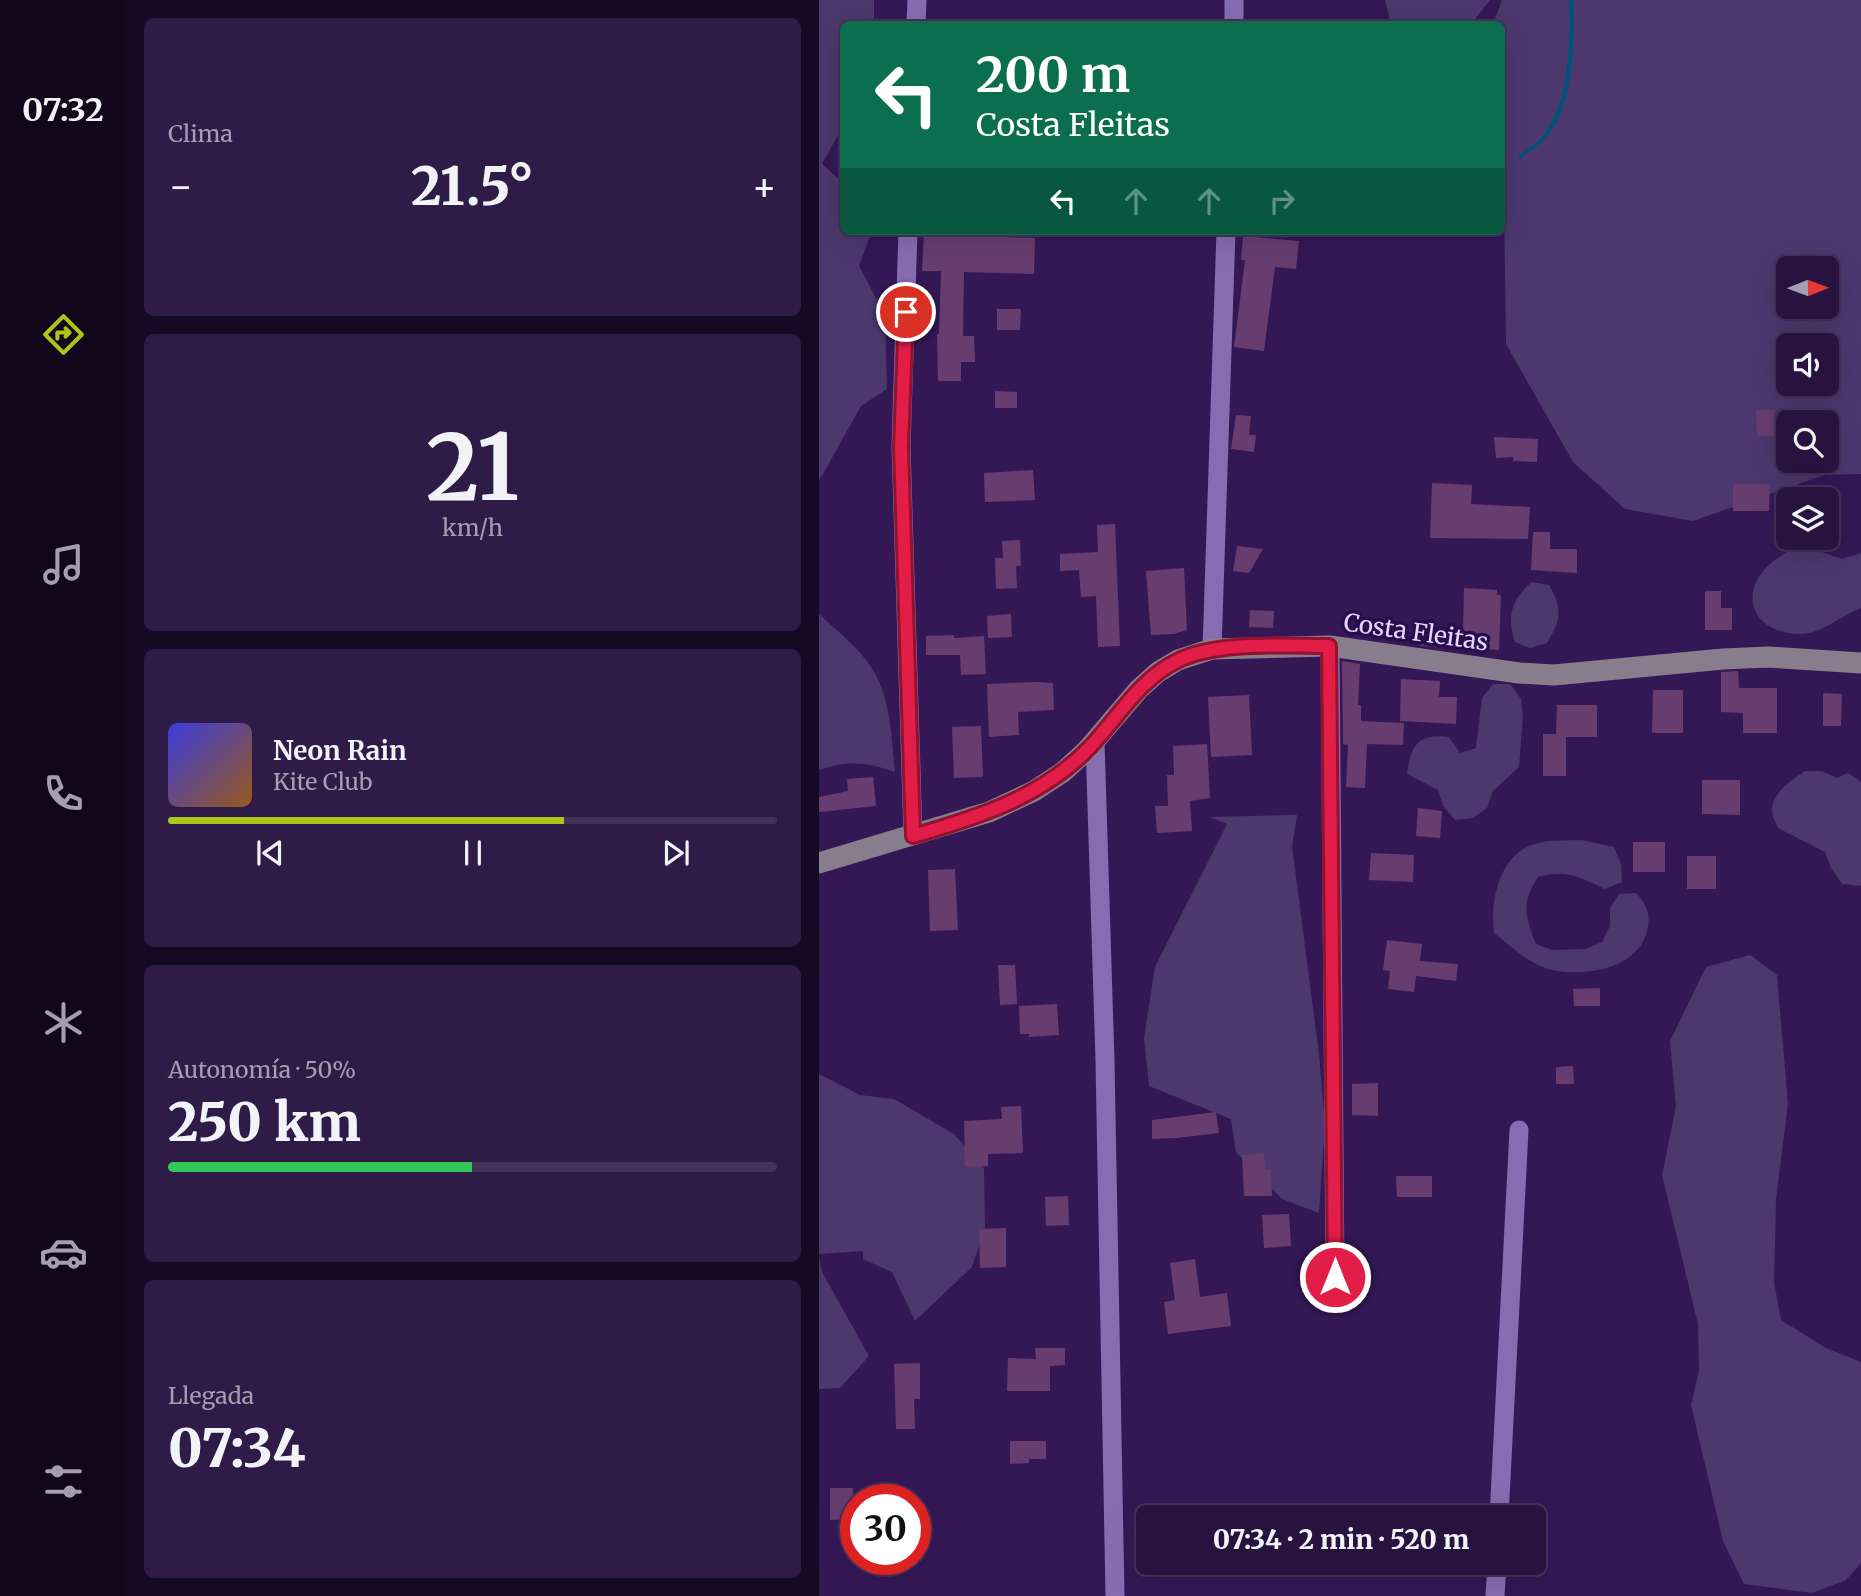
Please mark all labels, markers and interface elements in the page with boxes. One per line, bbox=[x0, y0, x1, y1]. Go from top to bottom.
text: 200 m bbox=[976, 44, 1130, 105]
icon: left bbox=[861, 49, 952, 140]
text: 07:32 bbox=[22, 90, 104, 130]
text: Costa Fleitas bbox=[976, 105, 1170, 145]
text: Clima bbox=[168, 119, 233, 148]
text: 21.5° bbox=[411, 154, 534, 219]
text: − bbox=[168, 163, 193, 210]
text: + bbox=[752, 163, 777, 210]
icon: left bbox=[1044, 182, 1082, 220]
icon: ahead bbox=[1117, 182, 1155, 220]
icon: ahead bbox=[1190, 182, 1228, 220]
icon: right bbox=[1263, 182, 1301, 220]
north arrow bbox=[1776, 256, 1839, 318]
map controls bbox=[1776, 256, 1839, 550]
pin bbox=[876, 282, 936, 342]
icon: arrive bbox=[887, 293, 925, 331]
icon: directions bbox=[39, 310, 88, 359]
button: sound bbox=[1776, 333, 1839, 396]
text: 21 bbox=[426, 410, 519, 525]
button: search bbox=[1776, 410, 1839, 473]
button: layers bbox=[1776, 487, 1839, 550]
text: km/h bbox=[442, 513, 503, 542]
icon: music bbox=[39, 540, 88, 589]
street label: Costa Fleitas bbox=[1342, 607, 1490, 657]
text: Neon Rain bbox=[273, 734, 407, 767]
text: Kite Club bbox=[273, 767, 372, 796]
icon: phone bbox=[39, 769, 88, 818]
icon: previous bbox=[251, 834, 289, 872]
icon: pause bbox=[454, 834, 492, 872]
icon: next bbox=[657, 834, 695, 872]
icon: climate bbox=[39, 998, 88, 1047]
text: Autonomía · 50% bbox=[168, 1055, 356, 1084]
text: 250 km bbox=[168, 1090, 361, 1155]
icon: car bbox=[39, 1228, 88, 1277]
position arrow bbox=[1298, 1240, 1372, 1314]
text: Llegada bbox=[168, 1381, 254, 1410]
text: 07:34 bbox=[168, 1416, 306, 1481]
icon: filters bbox=[39, 1457, 88, 1506]
speed limit sign: 30 bbox=[840, 1484, 931, 1575]
text: 07:34 · 2 min · 520 m bbox=[1213, 1523, 1469, 1556]

